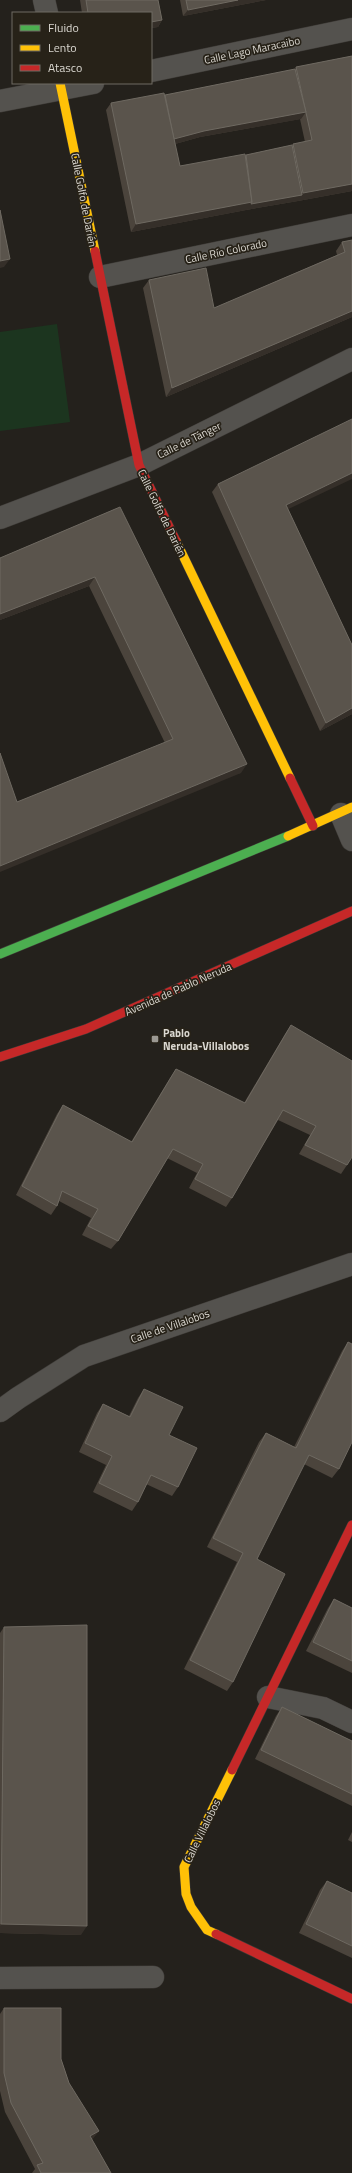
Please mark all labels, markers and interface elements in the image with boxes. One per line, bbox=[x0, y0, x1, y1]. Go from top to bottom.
legend bbox=[12, 12, 152, 84]
text: Fluido bbox=[48, 18, 79, 37]
street label: Calle Lago Maracaibo bbox=[203, 32, 302, 68]
text: Lento bbox=[48, 38, 77, 57]
text: Atasco bbox=[48, 58, 82, 77]
street label: Calle Golfo de Darién bbox=[67, 152, 101, 248]
street label: Calle Río Colorado bbox=[184, 235, 268, 267]
street label: Calle de Tánger bbox=[154, 417, 224, 462]
street label: Calle Golfo de Darién bbox=[134, 467, 190, 560]
street label: Avenida de Pablo Neruda bbox=[122, 958, 234, 1020]
place label: Pablo Neruda-Villalobos bbox=[163, 1025, 249, 1054]
marker: Pablo Neruda-Villalobos bbox=[150, 1034, 160, 1044]
street label: Calle de Villalobos bbox=[128, 1305, 212, 1347]
street label: Calle Villalobos bbox=[180, 1796, 224, 1866]

